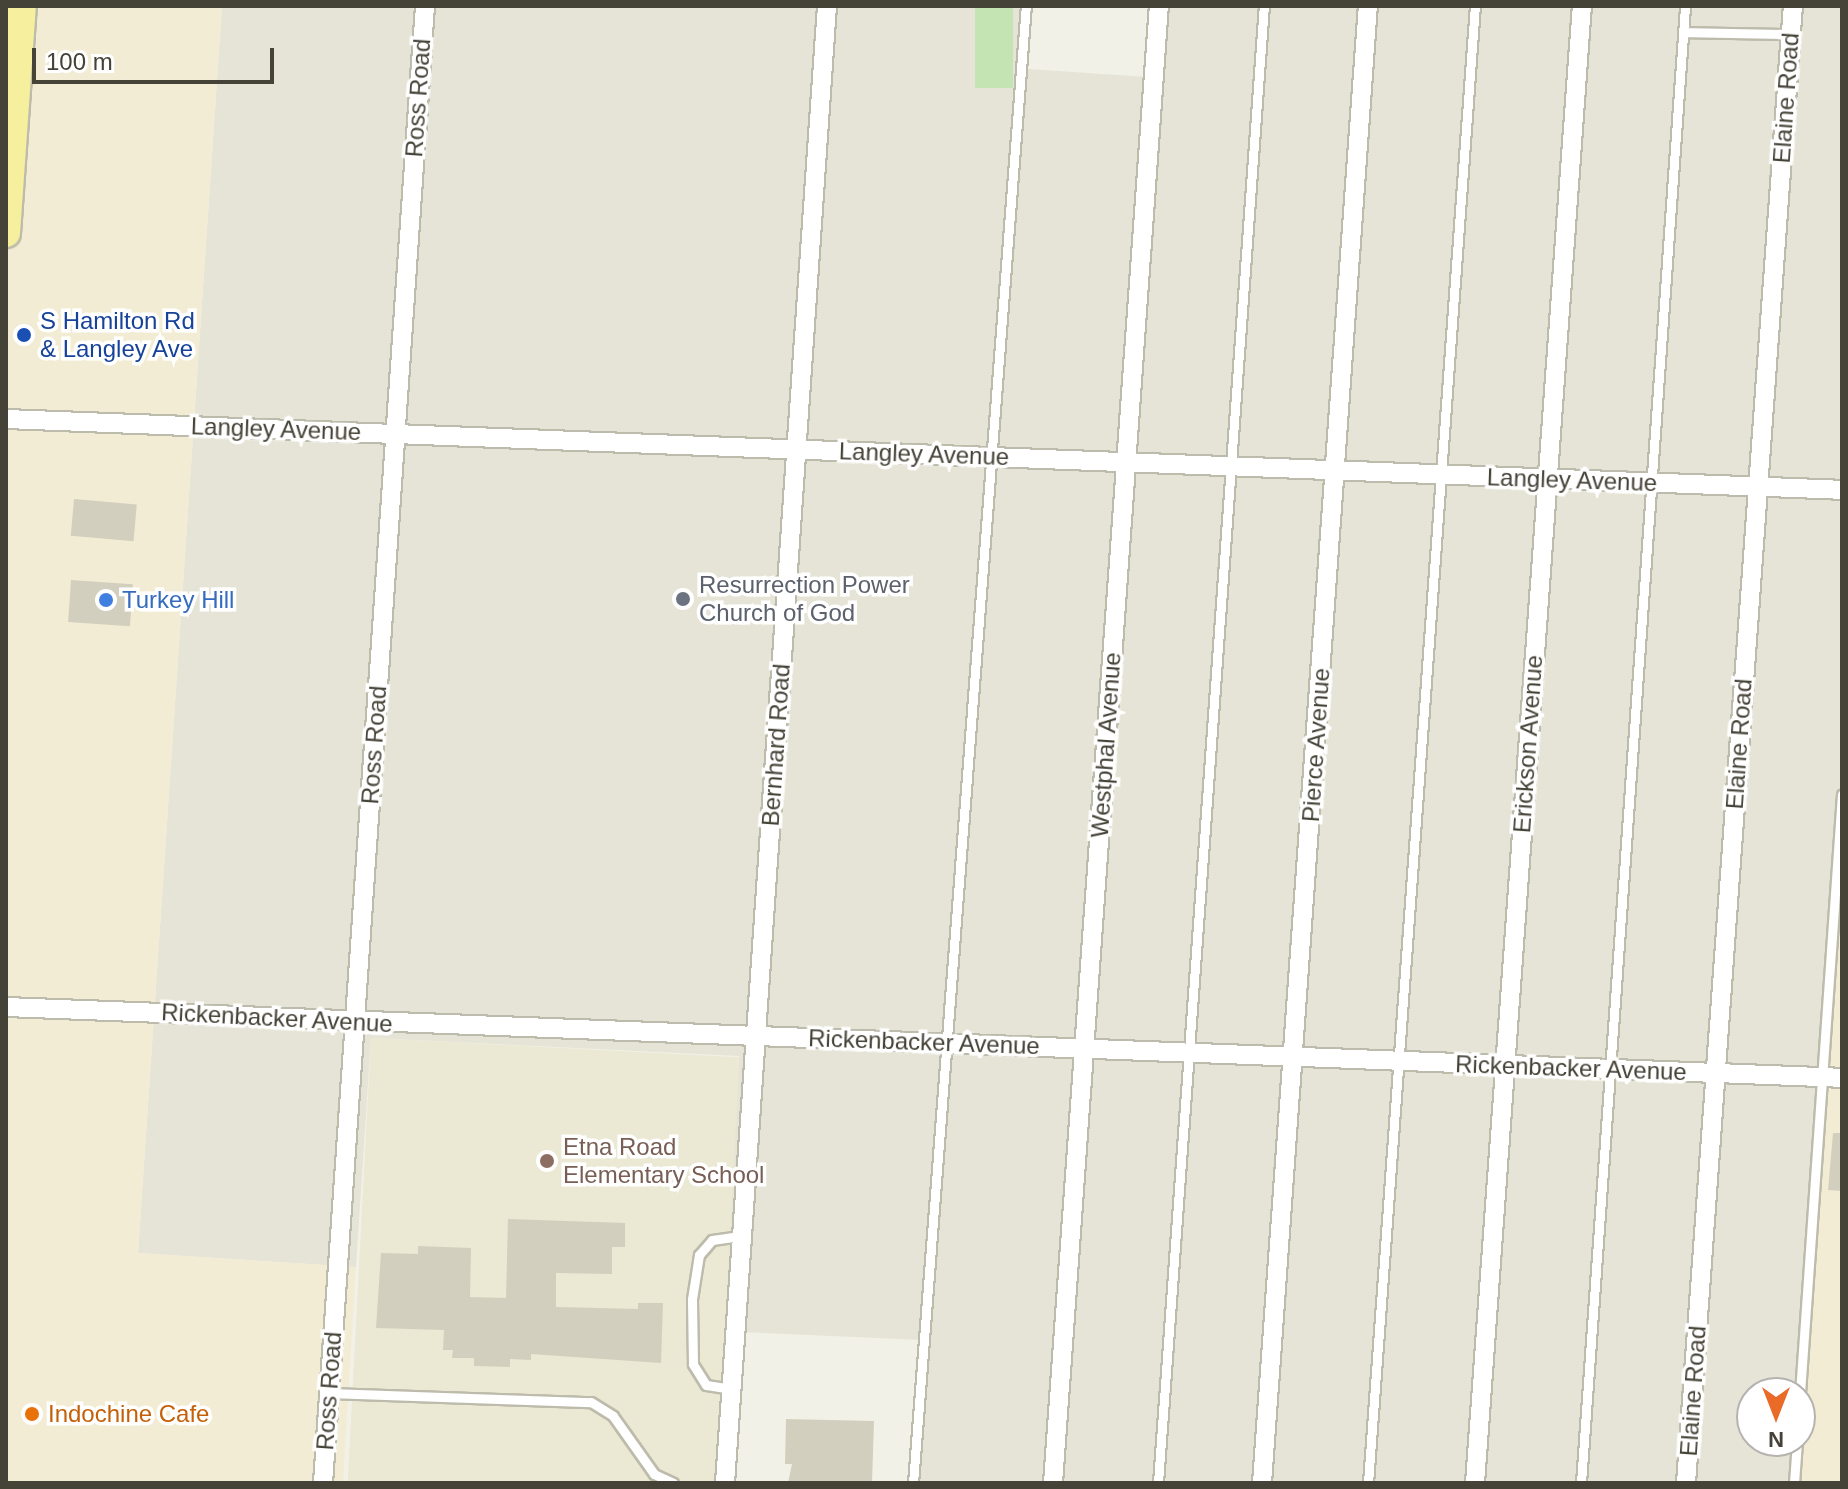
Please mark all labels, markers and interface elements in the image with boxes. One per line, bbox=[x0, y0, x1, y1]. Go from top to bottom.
scale bar bbox=[36, 32, 278, 82]
street label: Elaine Road bbox=[1767, 32, 1805, 164]
street label: Ross Road bbox=[399, 38, 437, 158]
text: 100 m bbox=[46, 48, 113, 75]
place label: S Hamilton Rd & Langley Ave bbox=[40, 307, 195, 363]
marker: S Hamilton Rd & Langley Ave bbox=[15, 326, 33, 344]
street label: Langley Avenue bbox=[190, 412, 362, 446]
street label: Langley Avenue bbox=[838, 437, 1010, 471]
street label: Langley Avenue bbox=[1486, 463, 1658, 497]
place label: Resurrection Power Church of God bbox=[699, 571, 910, 627]
place label: Turkey Hill bbox=[122, 586, 234, 614]
marker: Resurrection Power Church of God bbox=[674, 590, 692, 608]
marker: Turkey Hill bbox=[97, 591, 115, 609]
street label: Westphal Avenue bbox=[1085, 651, 1127, 839]
street label: Erickson Avenue bbox=[1507, 653, 1549, 835]
street label: Bernhard Road bbox=[756, 663, 796, 827]
street label: Pierce Avenue bbox=[1296, 666, 1336, 824]
street label: Elaine Road bbox=[1720, 678, 1758, 810]
street label: Ross Road bbox=[355, 685, 393, 805]
street label: Rickenbacker Avenue bbox=[160, 998, 394, 1038]
street label: Rickenbacker Avenue bbox=[807, 1024, 1041, 1060]
street label: Rickenbacker Avenue bbox=[1454, 1050, 1688, 1086]
place label: Etna Road Elementary School bbox=[563, 1133, 764, 1189]
marker: Etna Road Elementary School bbox=[538, 1152, 556, 1170]
street label: Elaine Road bbox=[1674, 1325, 1712, 1457]
street label: Ross Road bbox=[310, 1331, 348, 1451]
north arrow bbox=[1736, 1377, 1816, 1457]
place label: Indochine Cafe bbox=[48, 1400, 209, 1428]
marker: Indochine Cafe bbox=[23, 1405, 41, 1423]
text: N bbox=[1768, 1427, 1784, 1452]

